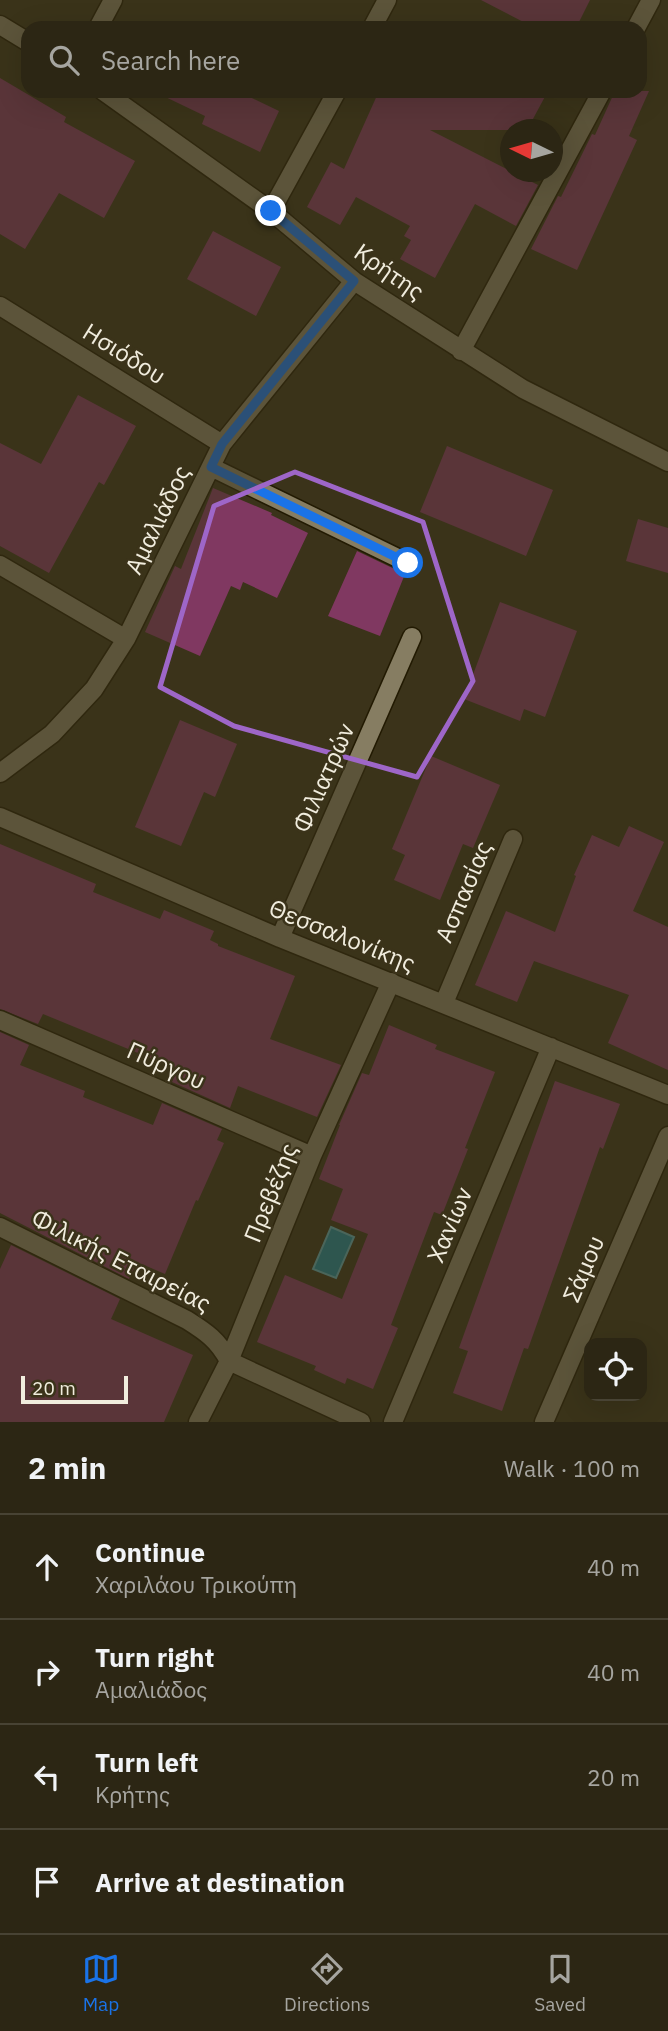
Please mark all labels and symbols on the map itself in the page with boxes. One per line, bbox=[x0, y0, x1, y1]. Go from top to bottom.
north arrow bbox=[500, 119, 563, 182]
route end bbox=[255, 195, 286, 226]
street label: Κρήτης bbox=[348, 236, 431, 307]
street label: Ησιόδου bbox=[77, 315, 172, 391]
street label: Αμαλιάδος bbox=[117, 460, 197, 579]
route start bbox=[392, 547, 423, 578]
street label: Φιλιατρών bbox=[285, 718, 361, 837]
street label: Ασπασίας bbox=[427, 836, 499, 947]
street label: Θεσσαλονίκης bbox=[264, 891, 420, 979]
street label: Πύργου bbox=[122, 1034, 211, 1096]
street label: Πρεβέζης bbox=[236, 1138, 304, 1247]
street label: Χανίων bbox=[419, 1182, 479, 1267]
street label: Φιλικής Εταιρείας bbox=[26, 1201, 217, 1319]
street label: Σάμου bbox=[555, 1230, 611, 1307]
scale bar bbox=[21, 1373, 128, 1405]

